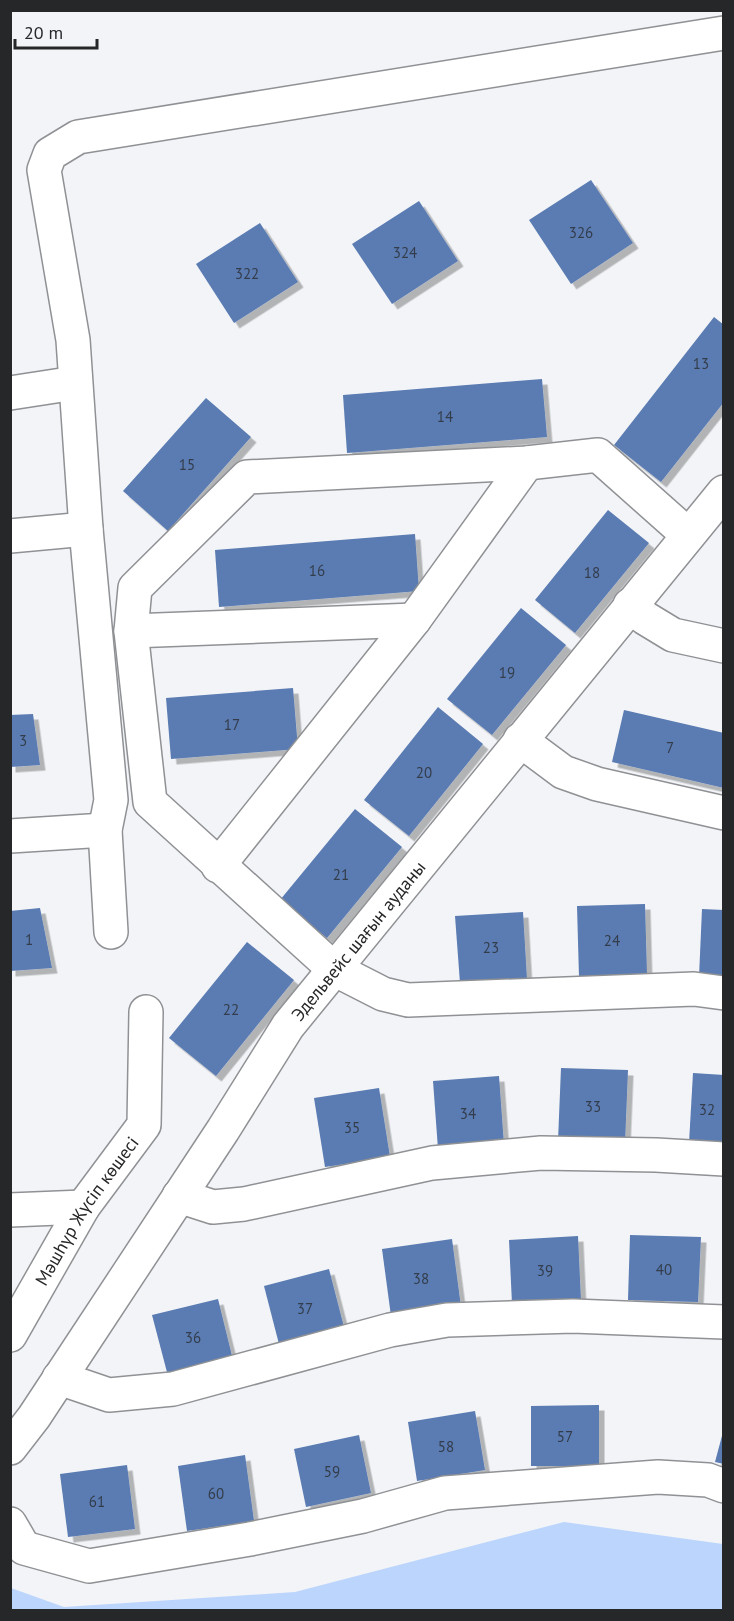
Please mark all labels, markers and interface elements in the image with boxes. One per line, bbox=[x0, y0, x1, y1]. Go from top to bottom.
scale bar bbox=[15, 12, 98, 50]
text: 20 m bbox=[24, 21, 63, 44]
house number: 326 bbox=[569, 223, 593, 242]
house number: 324 bbox=[393, 243, 417, 262]
house number: 322 bbox=[235, 264, 259, 283]
house number: 13 bbox=[693, 354, 709, 373]
house number: 14 bbox=[437, 407, 453, 426]
house number: 15 bbox=[179, 455, 195, 474]
house number: 16 bbox=[309, 561, 325, 580]
house number: 18 bbox=[584, 563, 600, 582]
house number: 19 bbox=[499, 663, 515, 682]
house number: 17 bbox=[224, 715, 240, 734]
house number: 3 bbox=[19, 731, 27, 750]
house number: 7 bbox=[666, 738, 674, 757]
house number: 20 bbox=[416, 763, 432, 782]
street label: Эдельвейс шағын ауданы bbox=[286, 856, 430, 1025]
house number: 21 bbox=[333, 865, 349, 884]
house number: 1 bbox=[25, 930, 33, 949]
house number: 24 bbox=[604, 931, 620, 950]
house number: 23 bbox=[483, 938, 499, 957]
house number: 22 bbox=[223, 1000, 239, 1019]
house number: 33 bbox=[585, 1097, 601, 1116]
house number: 32 bbox=[699, 1100, 715, 1119]
house number: 34 bbox=[460, 1104, 476, 1123]
house number: 35 bbox=[344, 1118, 360, 1137]
street label: Мәшhүр Жүсіп көшесі bbox=[29, 1132, 143, 1289]
house number: 40 bbox=[656, 1260, 672, 1279]
house number: 39 bbox=[537, 1261, 553, 1280]
house number: 38 bbox=[413, 1269, 429, 1288]
house number: 37 bbox=[297, 1299, 313, 1318]
house number: 36 bbox=[185, 1328, 201, 1347]
house number: 57 bbox=[557, 1427, 573, 1446]
house number: 58 bbox=[438, 1437, 454, 1456]
house number: 59 bbox=[324, 1462, 340, 1481]
house number: 60 bbox=[208, 1484, 224, 1503]
house number: 61 bbox=[89, 1492, 105, 1511]

